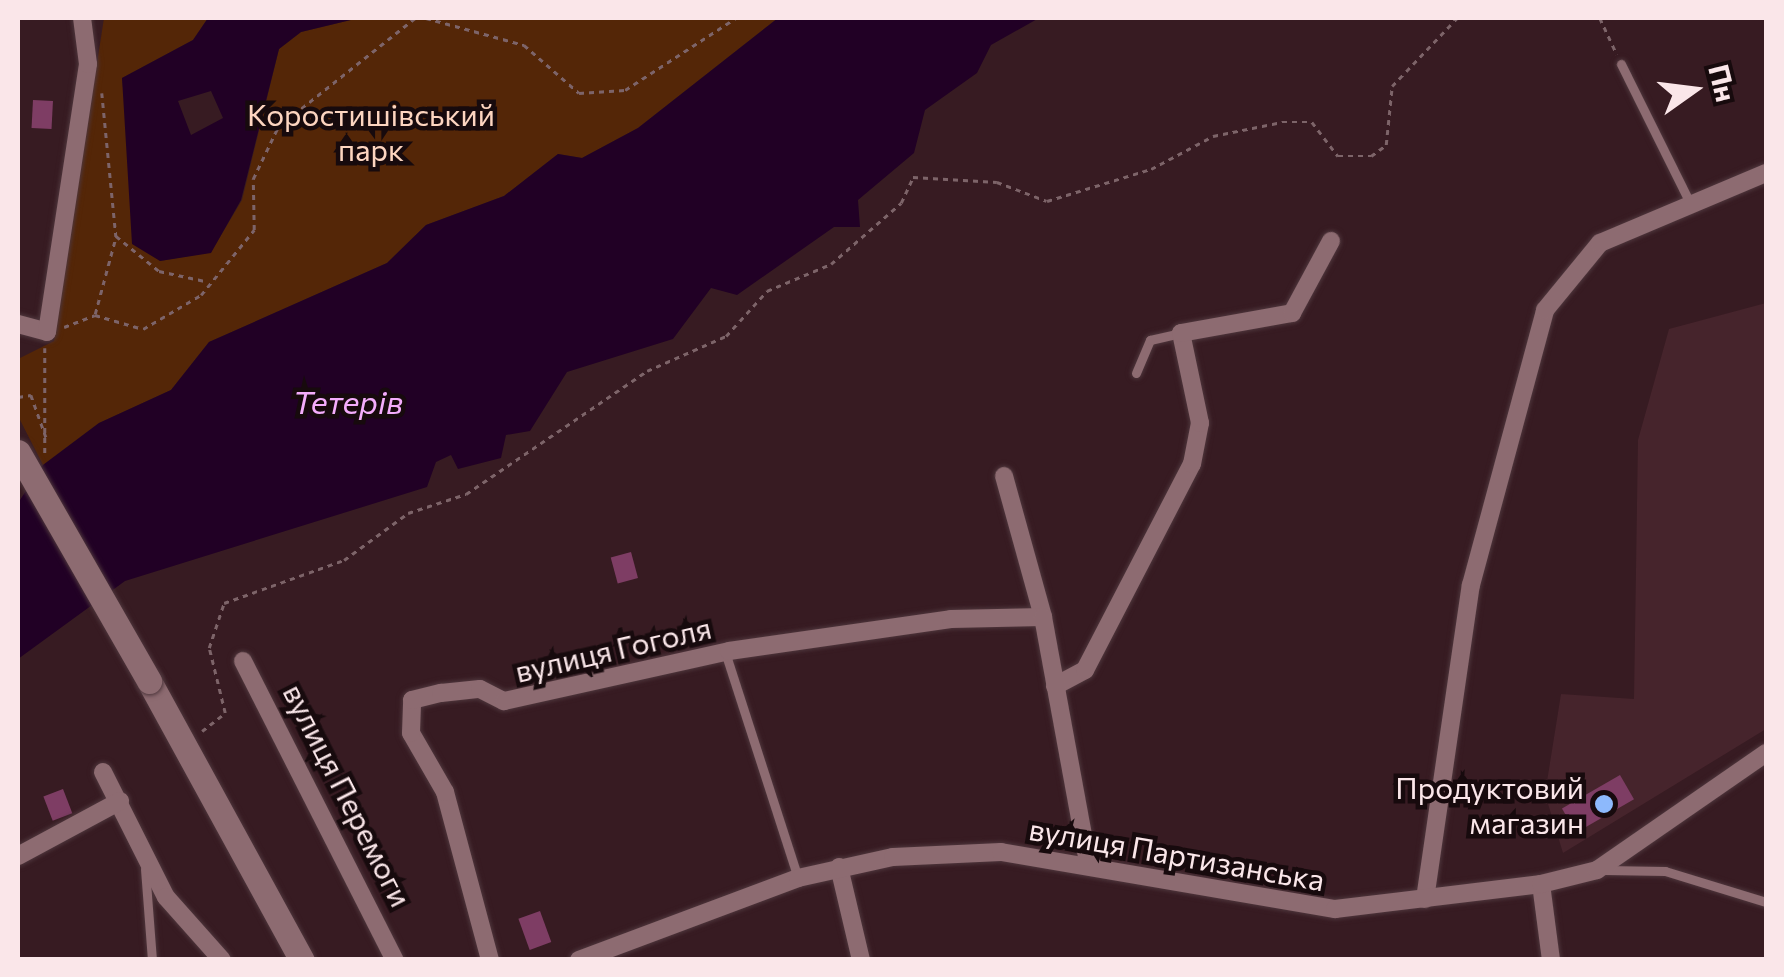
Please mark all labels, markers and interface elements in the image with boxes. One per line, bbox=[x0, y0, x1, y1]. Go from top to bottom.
north arrow bbox=[1644, 40, 1744, 140]
text: Пн bbox=[1702, 61, 1744, 105]
park label: Коростишівський парк bbox=[247, 96, 495, 166]
water label: Тетерів bbox=[293, 382, 403, 420]
street label: вулиця Гоголя bbox=[511, 609, 715, 689]
street label: вулиця Перемоги bbox=[276, 678, 420, 912]
place label: Продуктовий магазин bbox=[1395, 769, 1584, 840]
marker: Продуктовий магазин bbox=[1593, 793, 1615, 815]
street label: вулиця Партизанська bbox=[1026, 810, 1328, 898]

